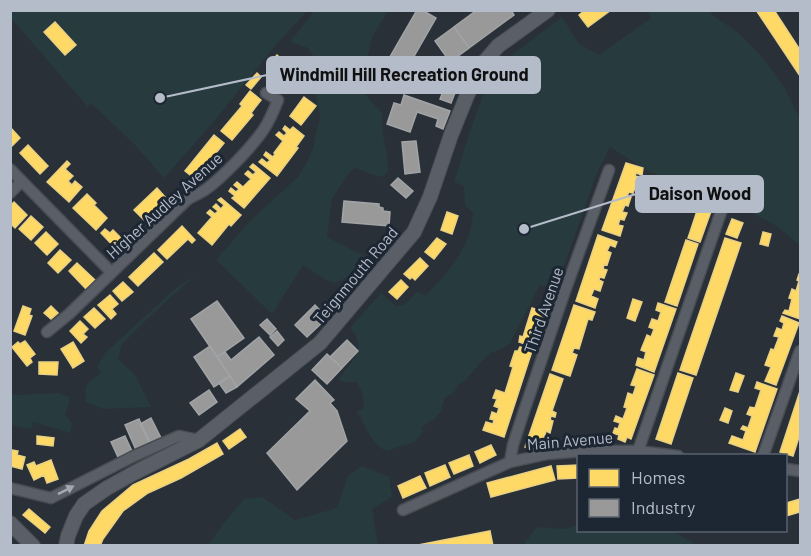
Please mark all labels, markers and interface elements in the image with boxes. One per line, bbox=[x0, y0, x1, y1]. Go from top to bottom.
callout: Windmill Hill Recreation Ground bbox=[267, 57, 540, 93]
text: Windmill Hill Recreation Ground bbox=[279, 63, 529, 85]
street label: Higher Audley Avenue bbox=[102, 148, 226, 262]
callout: Daison Wood bbox=[636, 176, 763, 212]
text: Daison Wood bbox=[649, 182, 751, 204]
street label: Teignmouth Road bbox=[309, 222, 401, 328]
street label: Third Avenue bbox=[519, 264, 567, 356]
street label: Main Avenue bbox=[526, 427, 614, 453]
legend bbox=[577, 454, 787, 532]
text: Homes bbox=[631, 466, 685, 488]
one-way arrow bbox=[57, 486, 75, 496]
text: Industry bbox=[631, 496, 695, 518]

